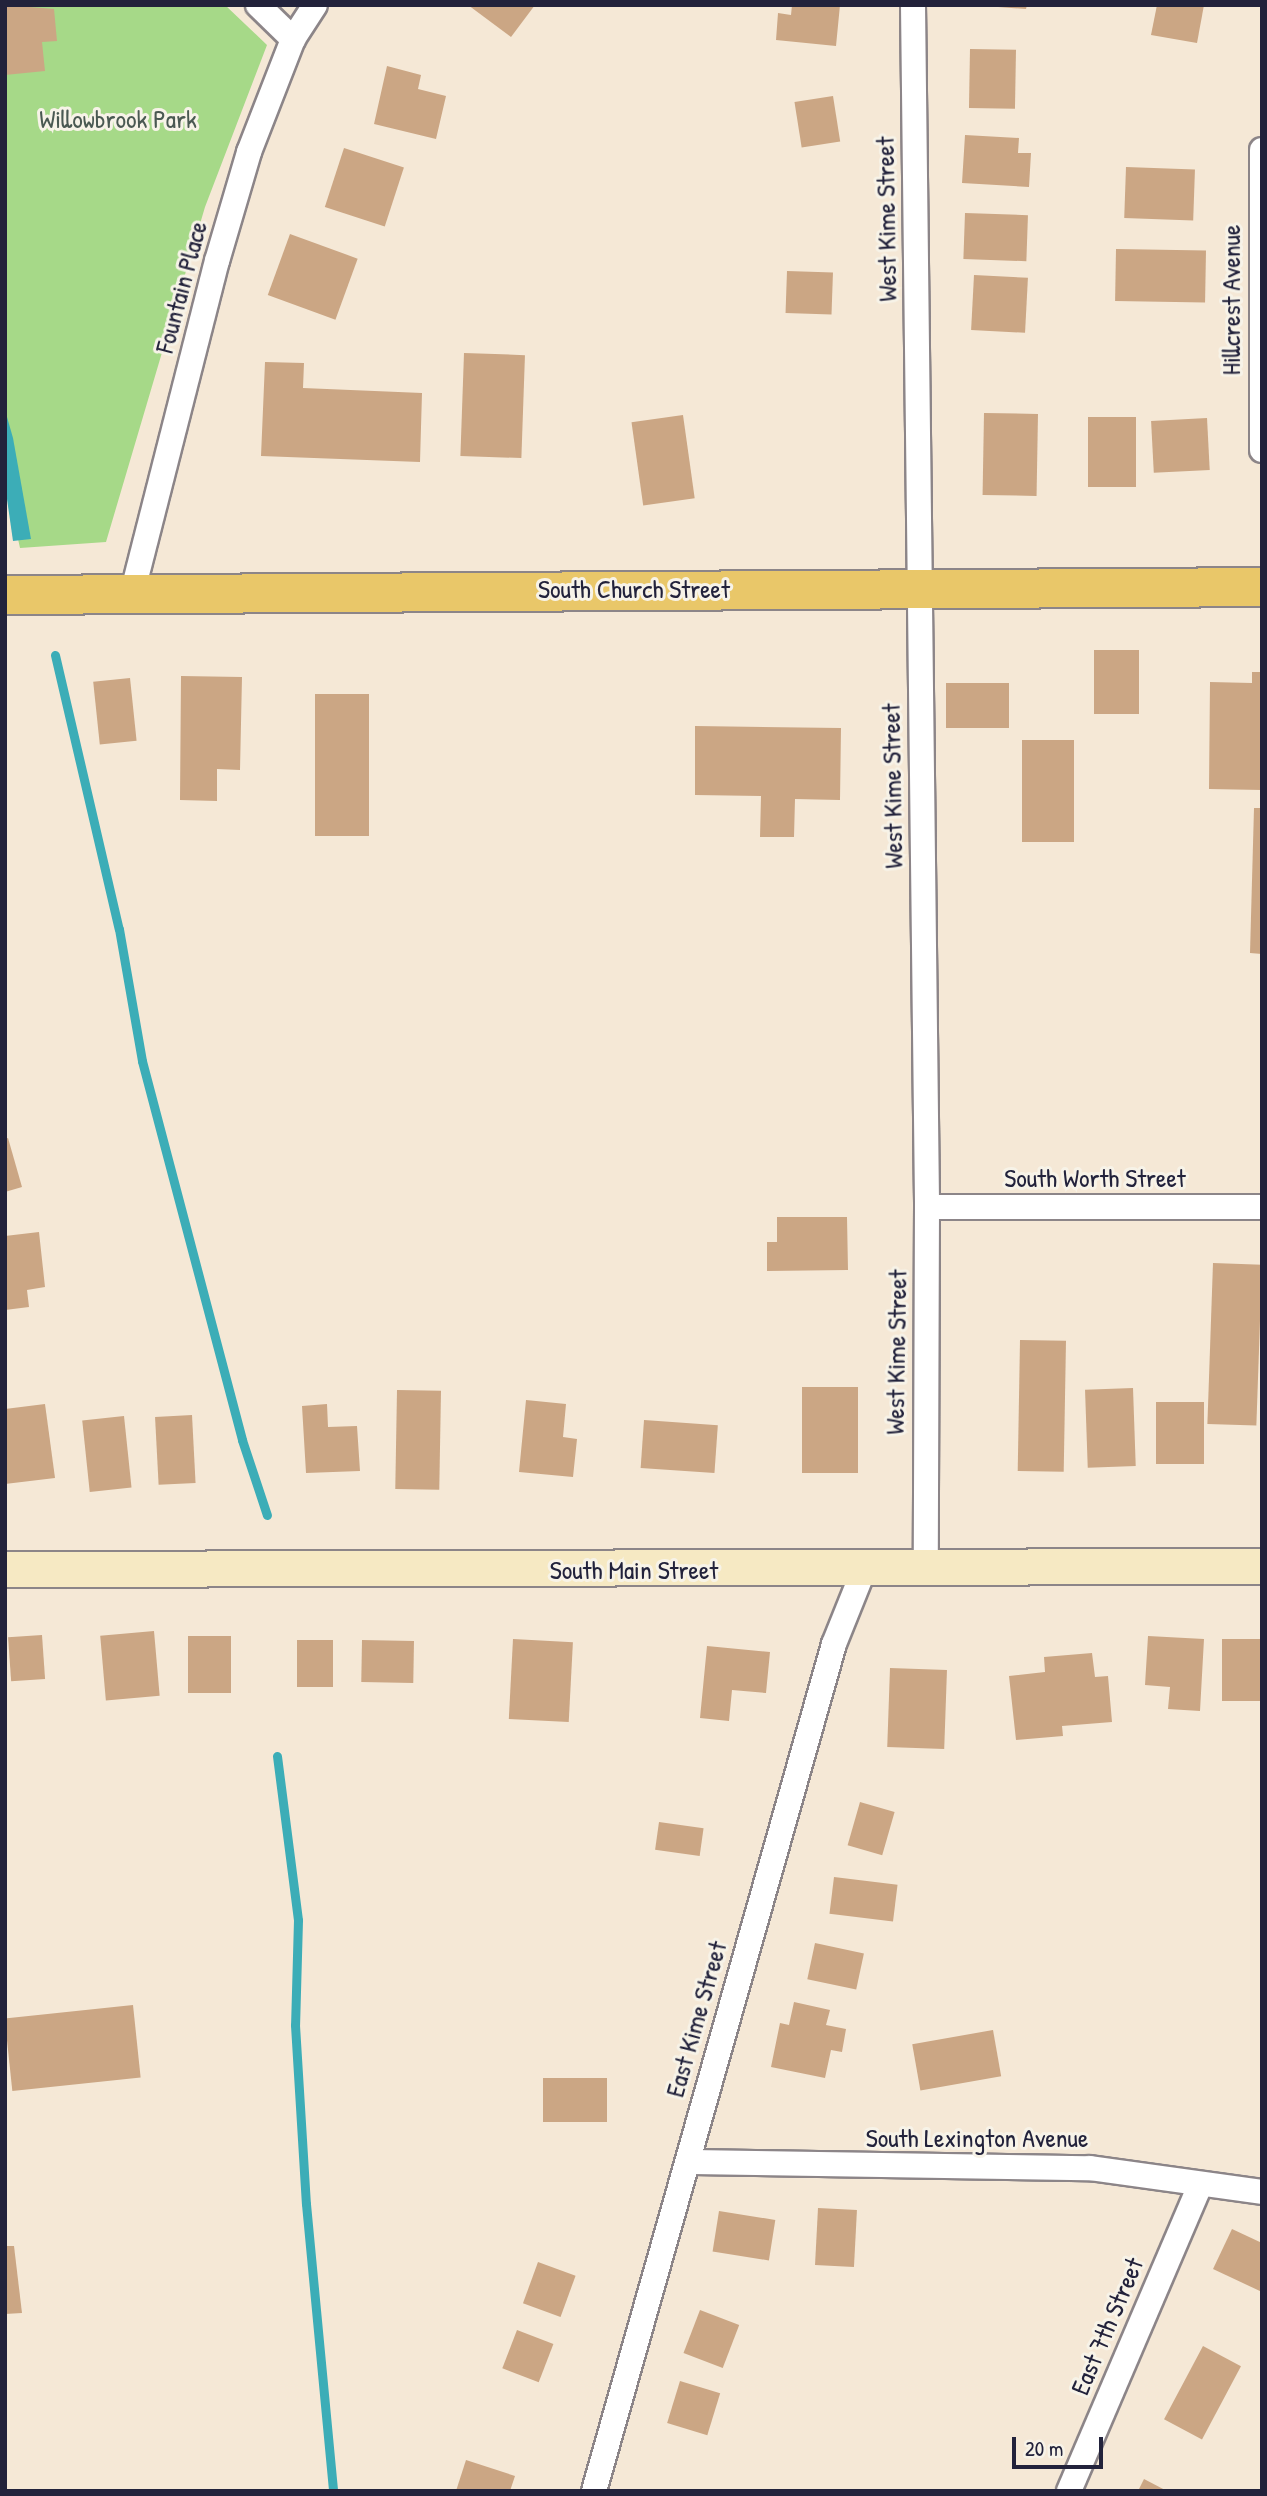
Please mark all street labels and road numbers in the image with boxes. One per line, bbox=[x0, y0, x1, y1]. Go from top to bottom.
street label: West Kime Street bbox=[869, 136, 903, 302]
street label: Fountain Place bbox=[148, 218, 214, 356]
street label: Hillcrest Avenue bbox=[1215, 225, 1247, 375]
street label: South Church Street bbox=[538, 573, 730, 605]
street label: West Kime Street bbox=[875, 703, 909, 869]
street label: South Worth Street bbox=[1004, 1162, 1186, 1194]
street label: West Kime Street bbox=[879, 1269, 913, 1435]
street label: South Main Street bbox=[550, 1554, 718, 1586]
street label: East Kime Street bbox=[659, 1938, 733, 2100]
street label: South Lexington Avenue bbox=[866, 2122, 1088, 2154]
street label: East 7th Street bbox=[1064, 2253, 1150, 2399]

